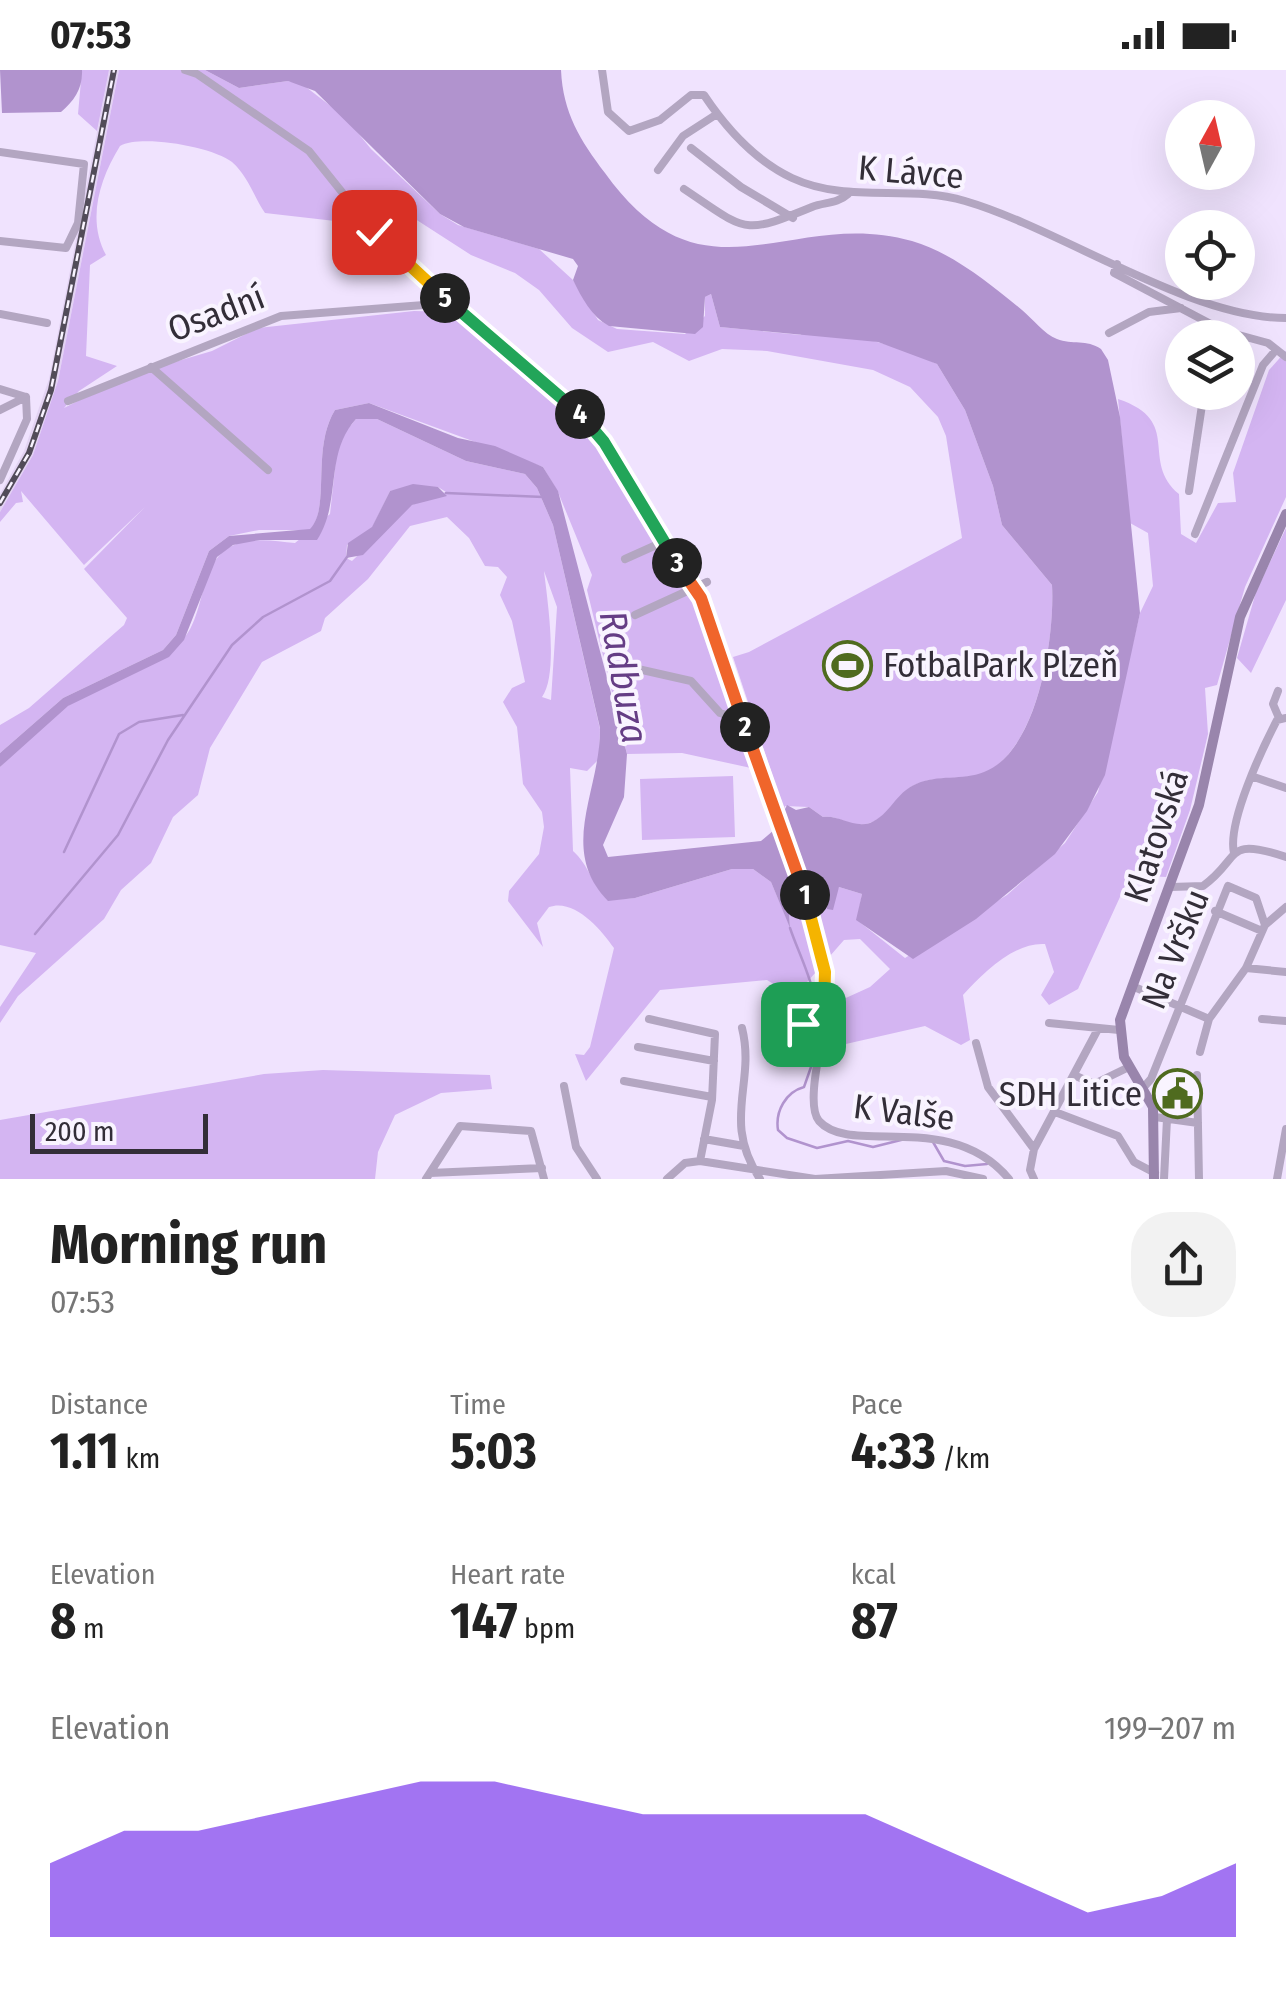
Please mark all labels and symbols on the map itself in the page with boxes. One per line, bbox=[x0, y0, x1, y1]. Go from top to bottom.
north arrow bbox=[1165, 100, 1255, 190]
street label: K Lávce bbox=[857, 146, 965, 198]
pin bbox=[332, 190, 417, 275]
pin: 5 bbox=[420, 273, 470, 323]
street label: Osadní bbox=[162, 275, 270, 350]
pin: 4 bbox=[555, 389, 605, 439]
pin: 3 bbox=[652, 538, 702, 588]
water label: Radbuza bbox=[590, 607, 658, 747]
sports icon: FotbalPark Plzeň bbox=[822, 639, 874, 691]
place label: FotbalPark Plzeň bbox=[883, 644, 1119, 686]
pin: 2 bbox=[720, 702, 770, 752]
street label: Klatovská bbox=[1115, 764, 1197, 908]
pin: 1 bbox=[780, 870, 830, 920]
street label: Na Vršku bbox=[1132, 883, 1218, 1015]
pin bbox=[761, 982, 846, 1067]
public building icon: SDH Litice bbox=[1151, 1068, 1203, 1120]
place label: SDH Litice bbox=[999, 1073, 1142, 1115]
street label: K Valše bbox=[851, 1085, 957, 1139]
scale bar bbox=[30, 1109, 208, 1154]

